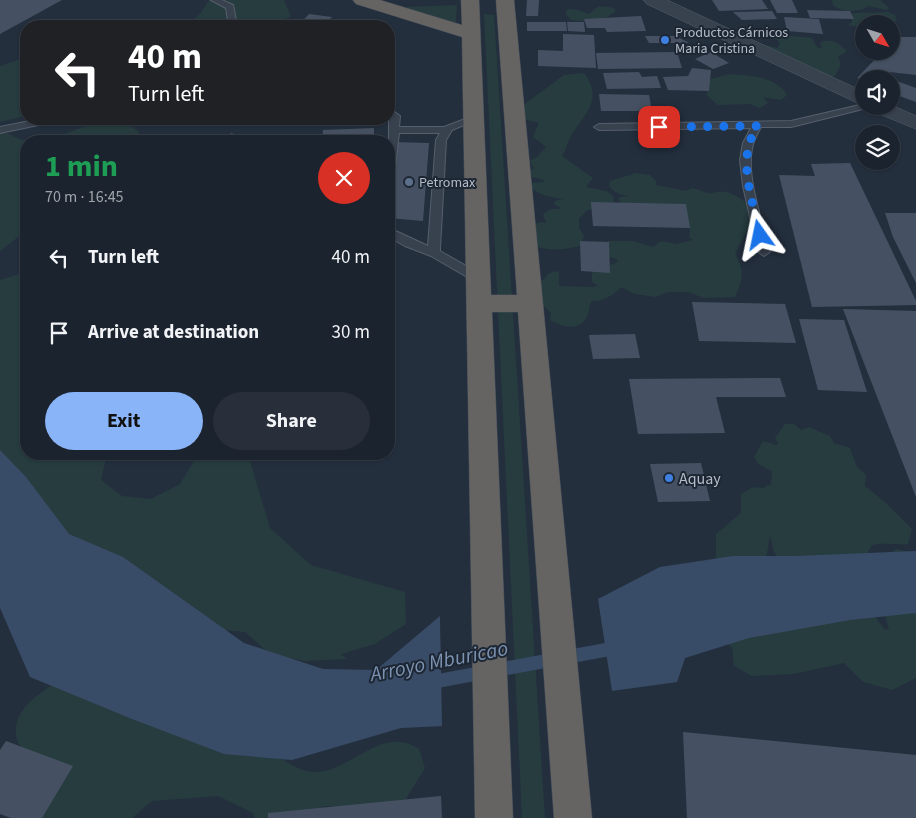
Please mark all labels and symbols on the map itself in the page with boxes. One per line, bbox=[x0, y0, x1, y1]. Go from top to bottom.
north arrow bbox=[855, 15, 900, 60]
place label: Productos Cárnicos Maria Cristina bbox=[675, 23, 788, 59]
marker: Productos Cárnicos Maria Cristina bbox=[659, 34, 671, 46]
pin bbox=[638, 106, 680, 148]
place label: Petromax bbox=[419, 173, 476, 193]
marker: Petromax bbox=[403, 176, 415, 188]
position arrow bbox=[733, 208, 785, 260]
place label: Aquay bbox=[679, 468, 721, 490]
marker: Aquay bbox=[663, 472, 675, 484]
water label: Arroyo Mburicao bbox=[366, 633, 511, 689]

